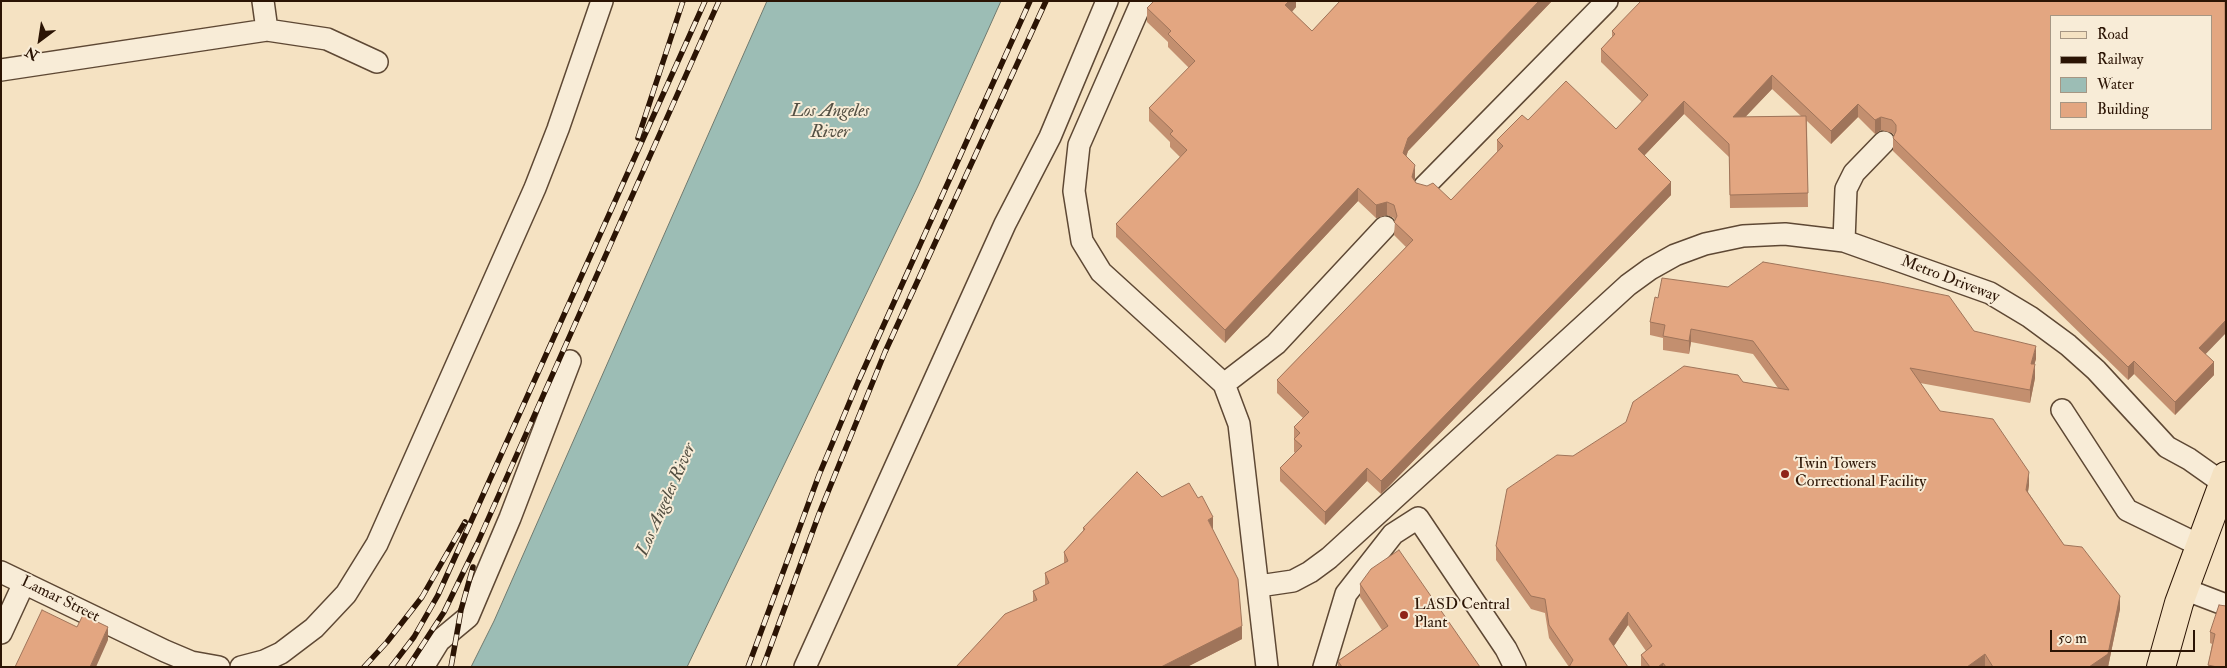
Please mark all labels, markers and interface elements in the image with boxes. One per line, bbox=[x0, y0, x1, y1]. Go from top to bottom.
north arrow bbox=[15, 15, 65, 65]
legend bbox=[2050, 15, 2212, 130]
text: Road bbox=[2097, 25, 2128, 44]
text: N bbox=[22, 43, 42, 64]
text: Railway bbox=[2097, 50, 2143, 69]
text: Water bbox=[2097, 75, 2134, 94]
text: Building bbox=[2097, 100, 2149, 119]
water label: Los Angeles River bbox=[791, 101, 869, 144]
street label: Metro Driveway bbox=[1898, 252, 2002, 308]
water label: Los Angeles River bbox=[632, 440, 702, 560]
place label: Twin Towers Correctional Facility bbox=[1795, 455, 1926, 493]
marker: Twin Towers Correctional Facility bbox=[1779, 468, 1791, 480]
street label: Lamar Street bbox=[18, 573, 102, 627]
place label: LASD Central Plant bbox=[1414, 596, 1510, 634]
marker: LASD Central Plant bbox=[1398, 609, 1410, 621]
scale bar bbox=[2052, 620, 2197, 652]
text: 50 m bbox=[2058, 629, 2087, 648]

